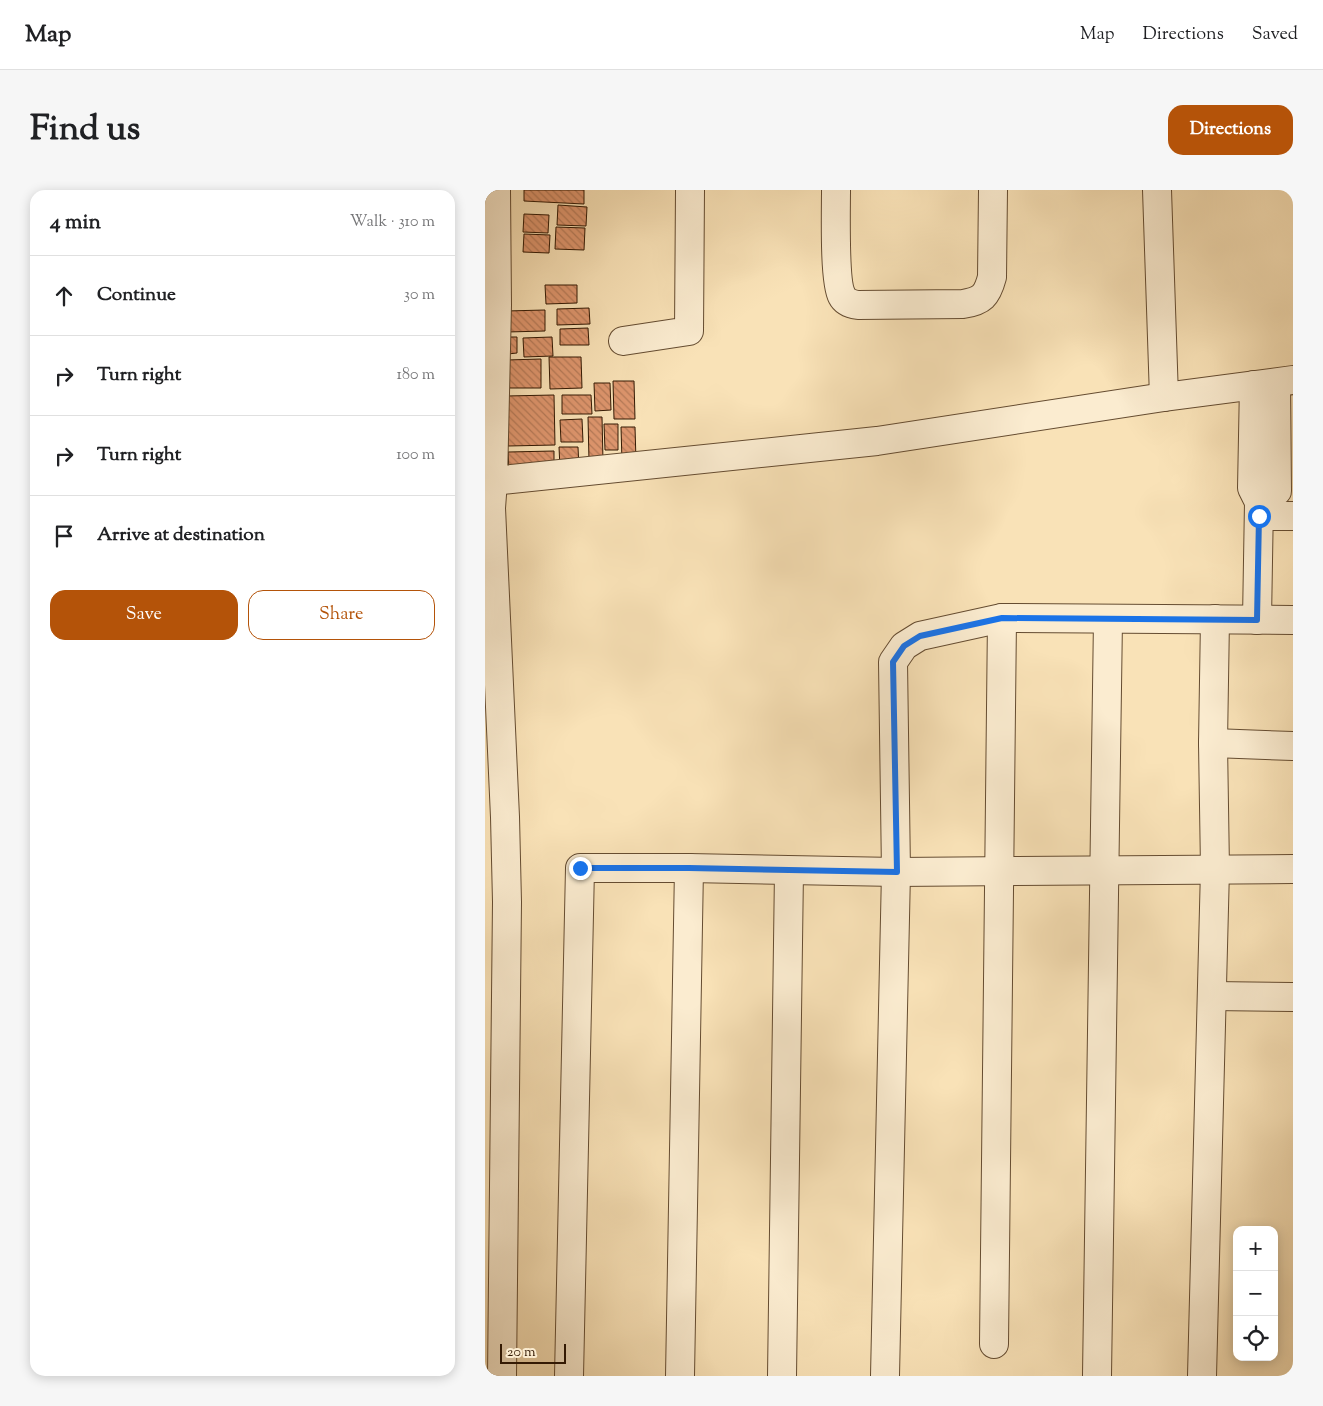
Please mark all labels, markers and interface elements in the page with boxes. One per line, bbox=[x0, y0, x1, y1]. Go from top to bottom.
text: Map bbox=[25, 18, 71, 52]
text: Map bbox=[1080, 22, 1115, 48]
text: Directions bbox=[1143, 22, 1224, 48]
text: Saved bbox=[1252, 22, 1298, 48]
text: Find us bbox=[30, 105, 140, 156]
button: Directions bbox=[1168, 105, 1293, 155]
text: 4 min bbox=[50, 208, 101, 238]
text: Walk · 310 m bbox=[350, 211, 435, 234]
icon: ahead bbox=[50, 282, 78, 310]
text: Continue bbox=[97, 282, 176, 309]
text: 30 m bbox=[404, 284, 435, 307]
icon: right bbox=[50, 362, 78, 390]
text: Turn right bbox=[97, 362, 181, 389]
text: 180 m bbox=[396, 364, 435, 387]
icon: right bbox=[50, 442, 78, 470]
text: Turn right bbox=[97, 442, 181, 469]
text: 100 m bbox=[396, 444, 435, 467]
route start bbox=[1248, 505, 1271, 528]
icon: arrive bbox=[50, 522, 78, 550]
text: Arrive at destination bbox=[97, 522, 265, 549]
button: Save bbox=[50, 590, 238, 640]
button: Share bbox=[248, 590, 435, 640]
route end bbox=[569, 857, 592, 880]
map controls bbox=[1233, 1226, 1278, 1361]
button: + bbox=[1233, 1226, 1278, 1271]
button: − bbox=[1233, 1271, 1278, 1316]
button: locate bbox=[1233, 1316, 1278, 1361]
scale bar bbox=[500, 1341, 566, 1364]
text: 20 m bbox=[507, 1343, 536, 1363]

